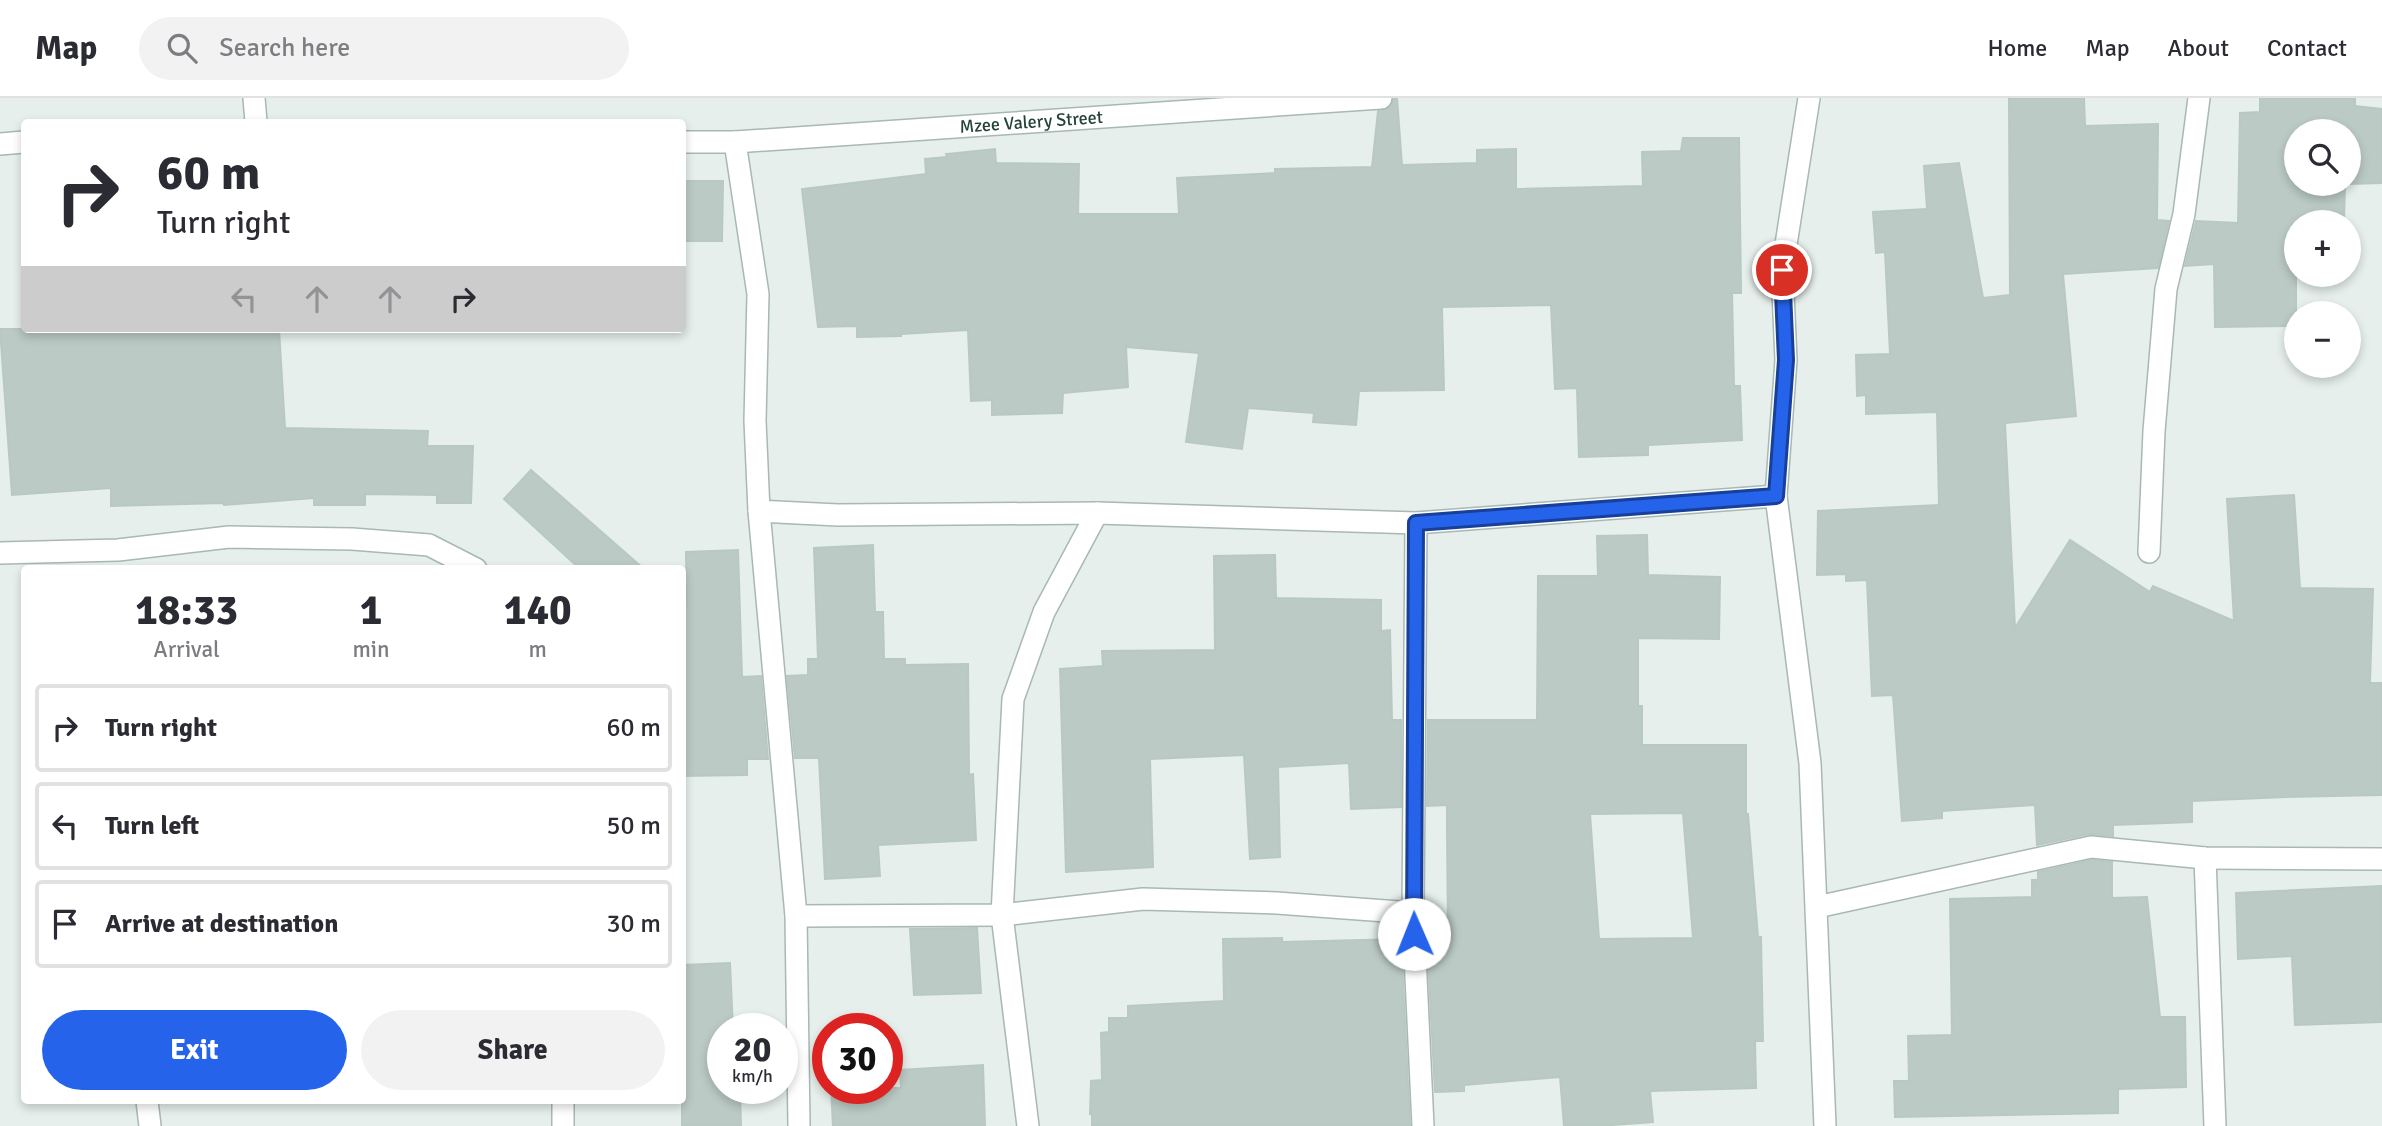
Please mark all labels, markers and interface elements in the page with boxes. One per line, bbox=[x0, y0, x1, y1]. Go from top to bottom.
search box bbox=[139, 17, 629, 80]
text: Map bbox=[35, 28, 97, 69]
icon: search bbox=[163, 29, 201, 67]
text: Search here bbox=[219, 32, 350, 64]
text: Home bbox=[1987, 33, 2047, 63]
text: Map bbox=[2085, 33, 2130, 63]
text: About bbox=[2168, 33, 2229, 63]
text: Contact bbox=[2267, 33, 2347, 63]
street label: Mzee Valery Street bbox=[959, 106, 1104, 138]
map controls bbox=[2284, 119, 2361, 378]
button: search bbox=[2284, 119, 2361, 196]
text: 60 m bbox=[157, 143, 260, 203]
icon: right bbox=[42, 147, 133, 238]
text: Turn right bbox=[157, 203, 290, 242]
button: + bbox=[2284, 210, 2361, 287]
pin bbox=[1752, 240, 1812, 300]
icon: arrive bbox=[1763, 251, 1801, 289]
icon: left bbox=[225, 280, 263, 318]
icon: ahead bbox=[298, 280, 336, 318]
icon: ahead bbox=[371, 280, 409, 318]
icon: right bbox=[444, 280, 482, 318]
button: − bbox=[2284, 301, 2361, 378]
text: 18:33 bbox=[135, 585, 238, 636]
text: 1 bbox=[360, 585, 382, 636]
text: 140 bbox=[504, 585, 572, 636]
text: Arrival bbox=[154, 635, 220, 664]
text: min bbox=[352, 635, 390, 664]
text: m bbox=[529, 635, 547, 664]
icon: right bbox=[46, 709, 84, 747]
text: Turn right bbox=[105, 712, 217, 744]
text: 60 m bbox=[606, 712, 661, 744]
icon: left bbox=[46, 807, 84, 845]
text: Turn left bbox=[105, 810, 199, 842]
text: 50 m bbox=[606, 810, 661, 842]
position arrow bbox=[1377, 897, 1451, 971]
icon: arrive bbox=[46, 905, 84, 943]
text: Arrive at destination bbox=[105, 908, 338, 940]
text: 30 m bbox=[606, 908, 661, 940]
button: Exit bbox=[42, 1010, 347, 1090]
button: Share bbox=[361, 1010, 665, 1090]
speed limit sign: 30 bbox=[812, 1013, 903, 1104]
text: 20 bbox=[734, 1028, 771, 1071]
text: km/h bbox=[732, 1065, 773, 1087]

